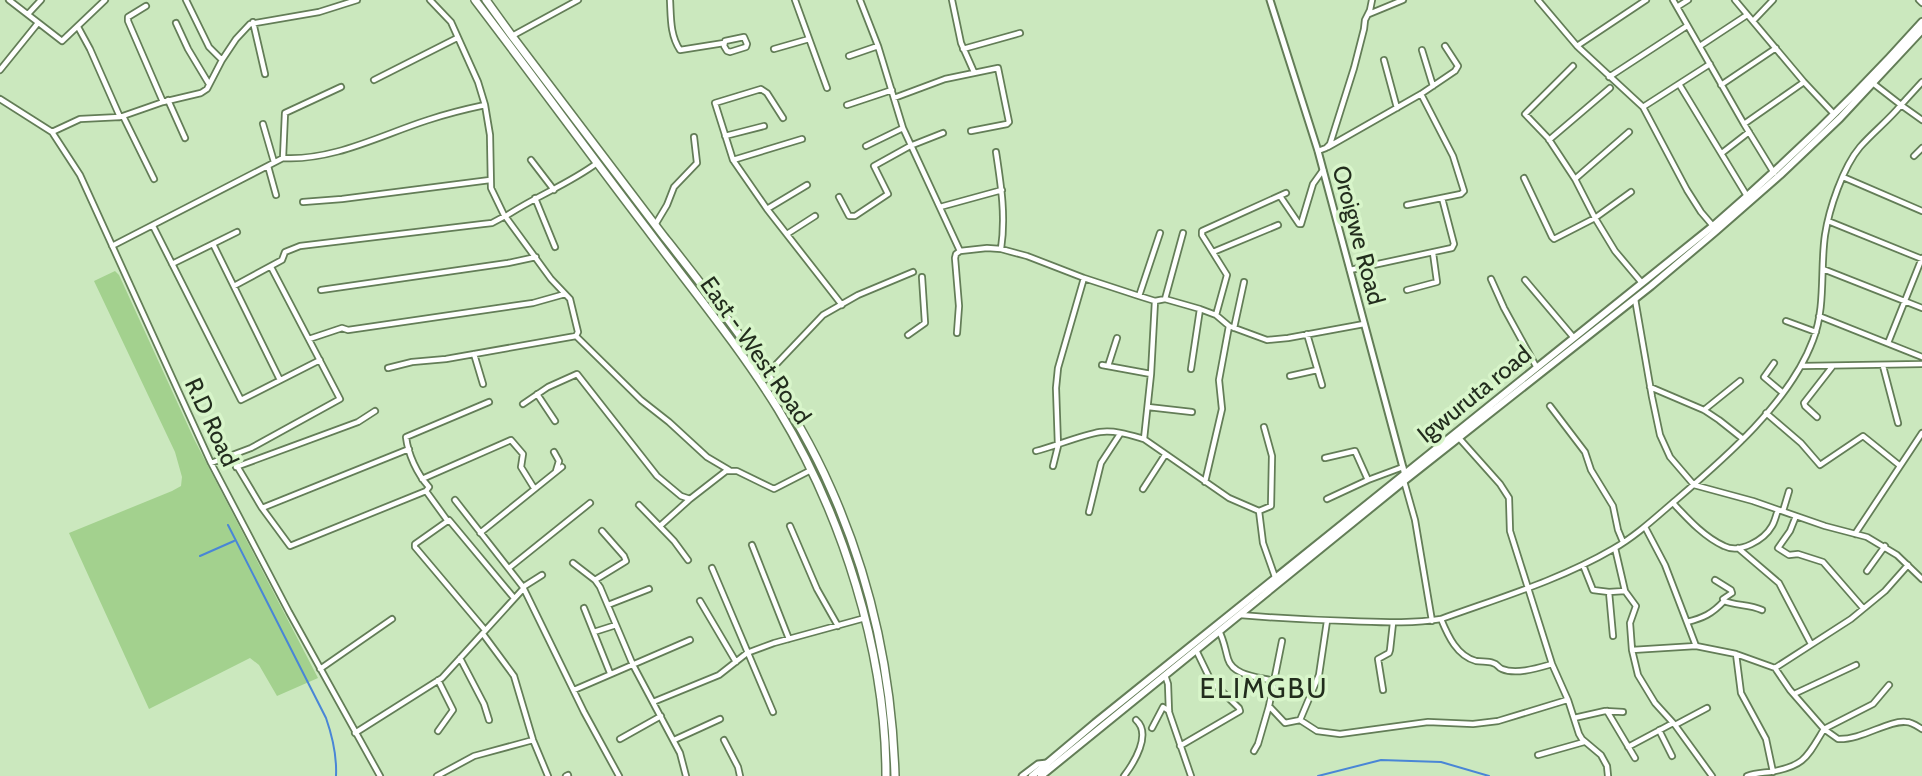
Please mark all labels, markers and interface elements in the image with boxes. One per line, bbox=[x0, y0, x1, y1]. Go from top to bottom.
street label: Oroigwe Road bbox=[1327, 162, 1391, 308]
street label: East - West Road bbox=[694, 271, 818, 429]
street label: Igwuruta road bbox=[1411, 339, 1537, 449]
street label: R.D Road bbox=[179, 373, 245, 471]
district label: ELIMGBU bbox=[1200, 671, 1328, 705]

